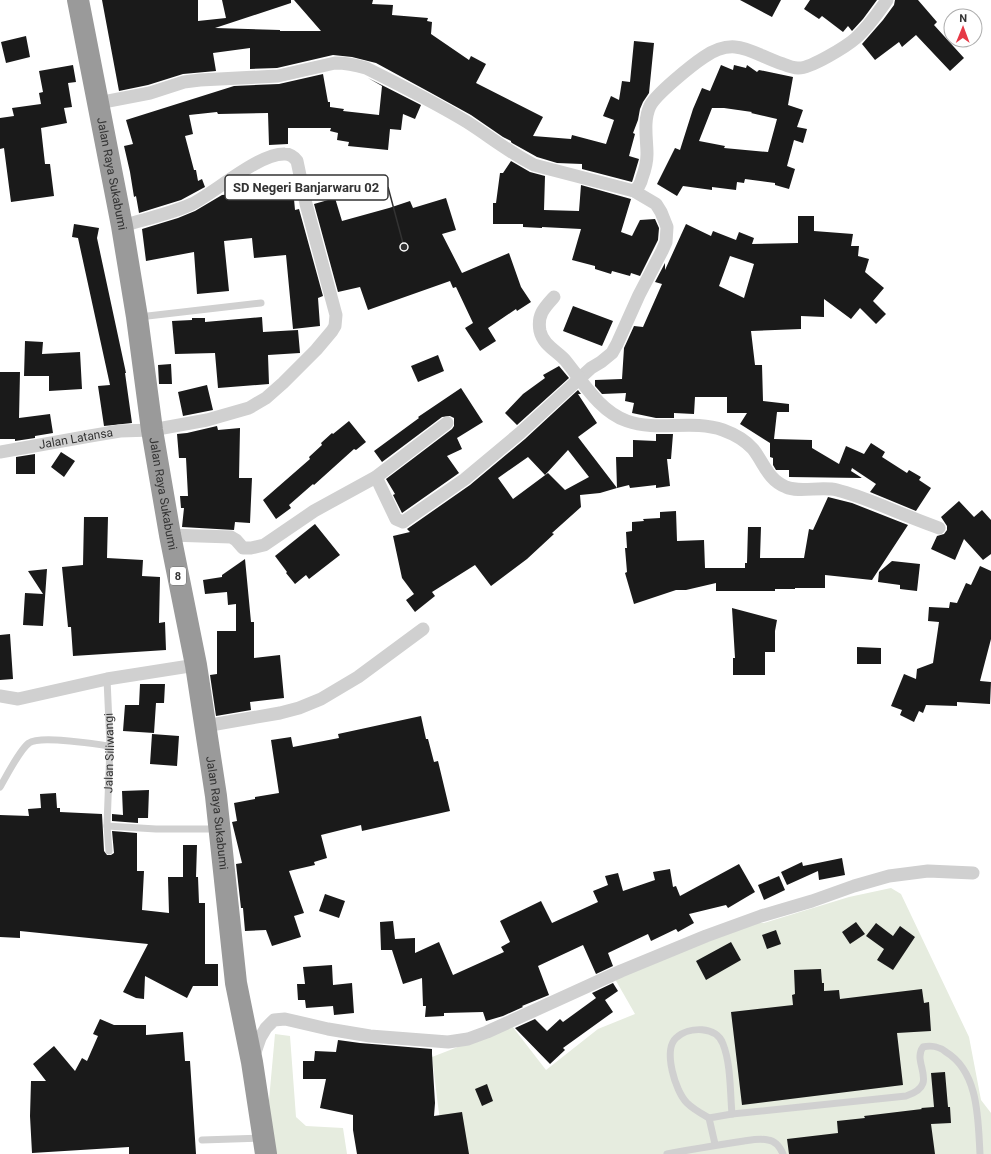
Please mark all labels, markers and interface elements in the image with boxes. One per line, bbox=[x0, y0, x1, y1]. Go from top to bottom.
north arrow bbox=[943, 8, 983, 48]
text: N bbox=[959, 12, 967, 25]
street label: Jalan Raya Sukabumi bbox=[94, 116, 130, 231]
callout: SD Negeri Banjarwaru 02 bbox=[225, 175, 388, 200]
text: SD Negeri Banjarwaru 02 bbox=[233, 180, 379, 195]
street label: Jalan Latansa bbox=[38, 425, 114, 452]
street label: Jalan Raya Sukabumi bbox=[146, 436, 180, 551]
road number: 8 bbox=[170, 567, 186, 585]
street label: Jalan Siliwangi bbox=[101, 713, 117, 793]
street label: Jalan Raya Sukabumi bbox=[203, 755, 231, 871]

